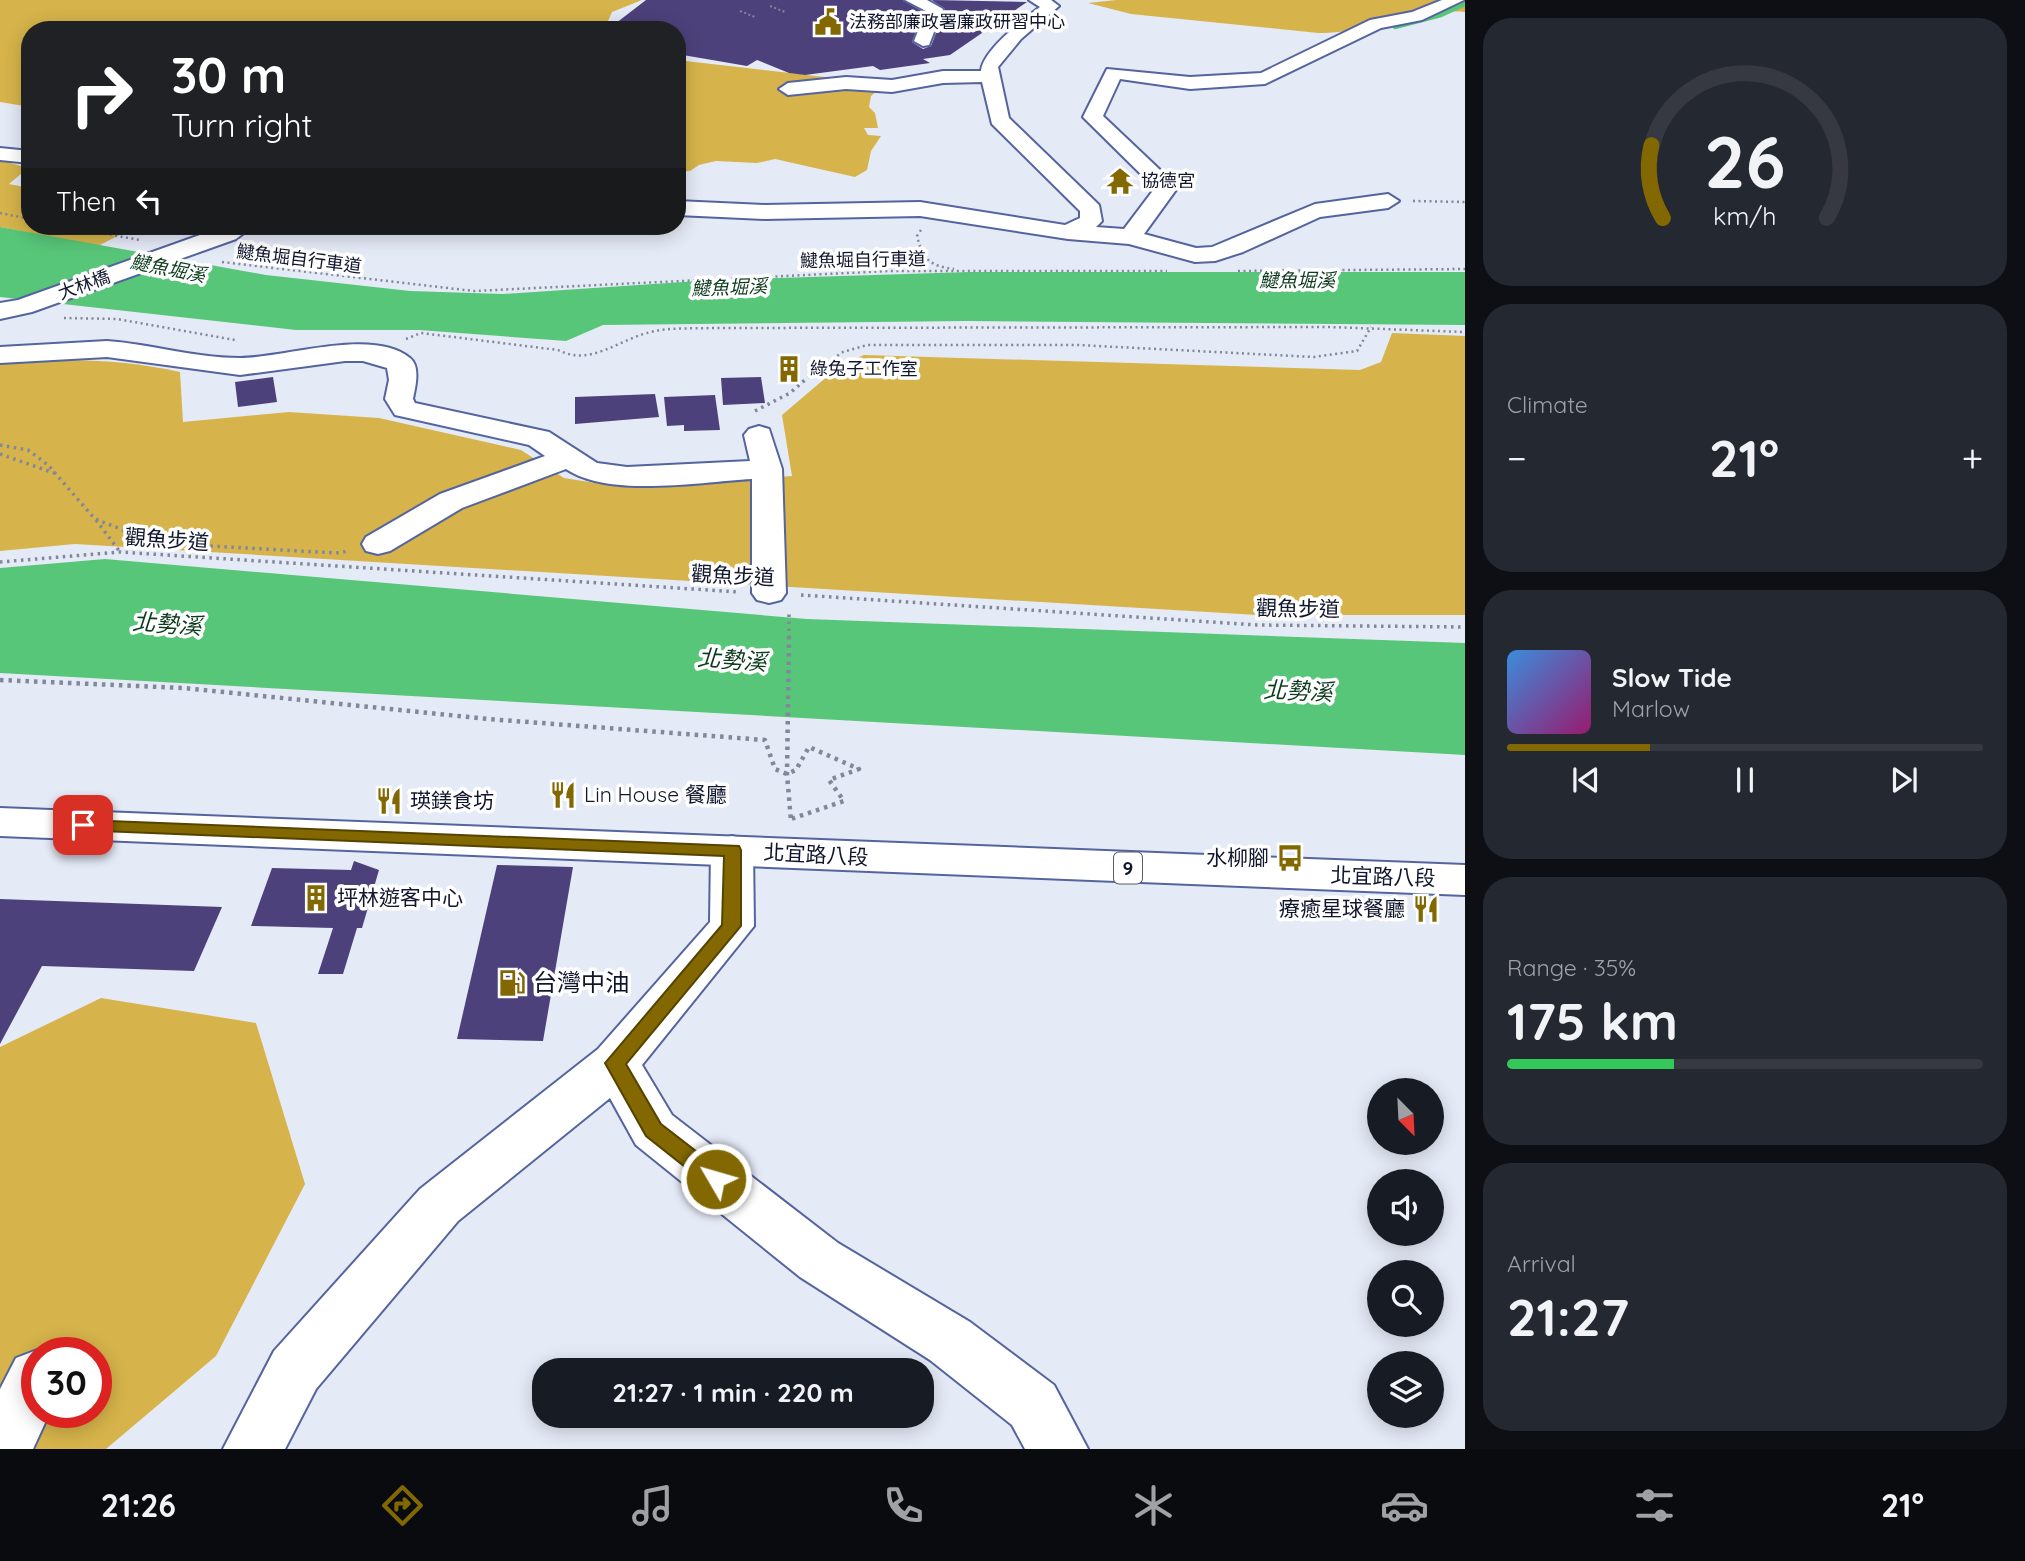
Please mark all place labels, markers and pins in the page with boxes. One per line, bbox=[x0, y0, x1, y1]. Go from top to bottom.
public building icon: 法務部廉政署廉政研習中心 bbox=[813, 7, 843, 37]
place label: 法務部廉政署廉政研習中心 bbox=[849, 10, 1065, 33]
temple icon: 協德宮 bbox=[1105, 166, 1135, 196]
place label: 協德宮 bbox=[1141, 169, 1195, 192]
building icon: 綠兔子工作室 bbox=[774, 354, 804, 384]
place label: 綠兔子工作室 bbox=[810, 357, 918, 380]
restaurant icon: Lin House 餐廳 bbox=[548, 780, 578, 810]
place label: Lin House 餐廳 bbox=[584, 781, 727, 807]
restaurant icon: 瑛鎂食坊 bbox=[374, 786, 404, 816]
place label: 瑛鎂食坊 bbox=[410, 787, 494, 813]
pin bbox=[53, 795, 113, 855]
bus stop icon: 水柳腳 bbox=[1275, 843, 1305, 873]
place label: 水柳腳 bbox=[1206, 844, 1269, 870]
building icon: 坪林遊客中心 bbox=[301, 883, 331, 913]
place label: 坪林遊客中心 bbox=[337, 884, 463, 910]
restaurant icon: 療癒星球餐廳 bbox=[1411, 894, 1441, 924]
place label: 療癒星球餐廳 bbox=[1279, 895, 1405, 921]
place label: 台灣中油 bbox=[533, 967, 629, 997]
fuel station icon: 台灣中油 bbox=[497, 968, 527, 998]

